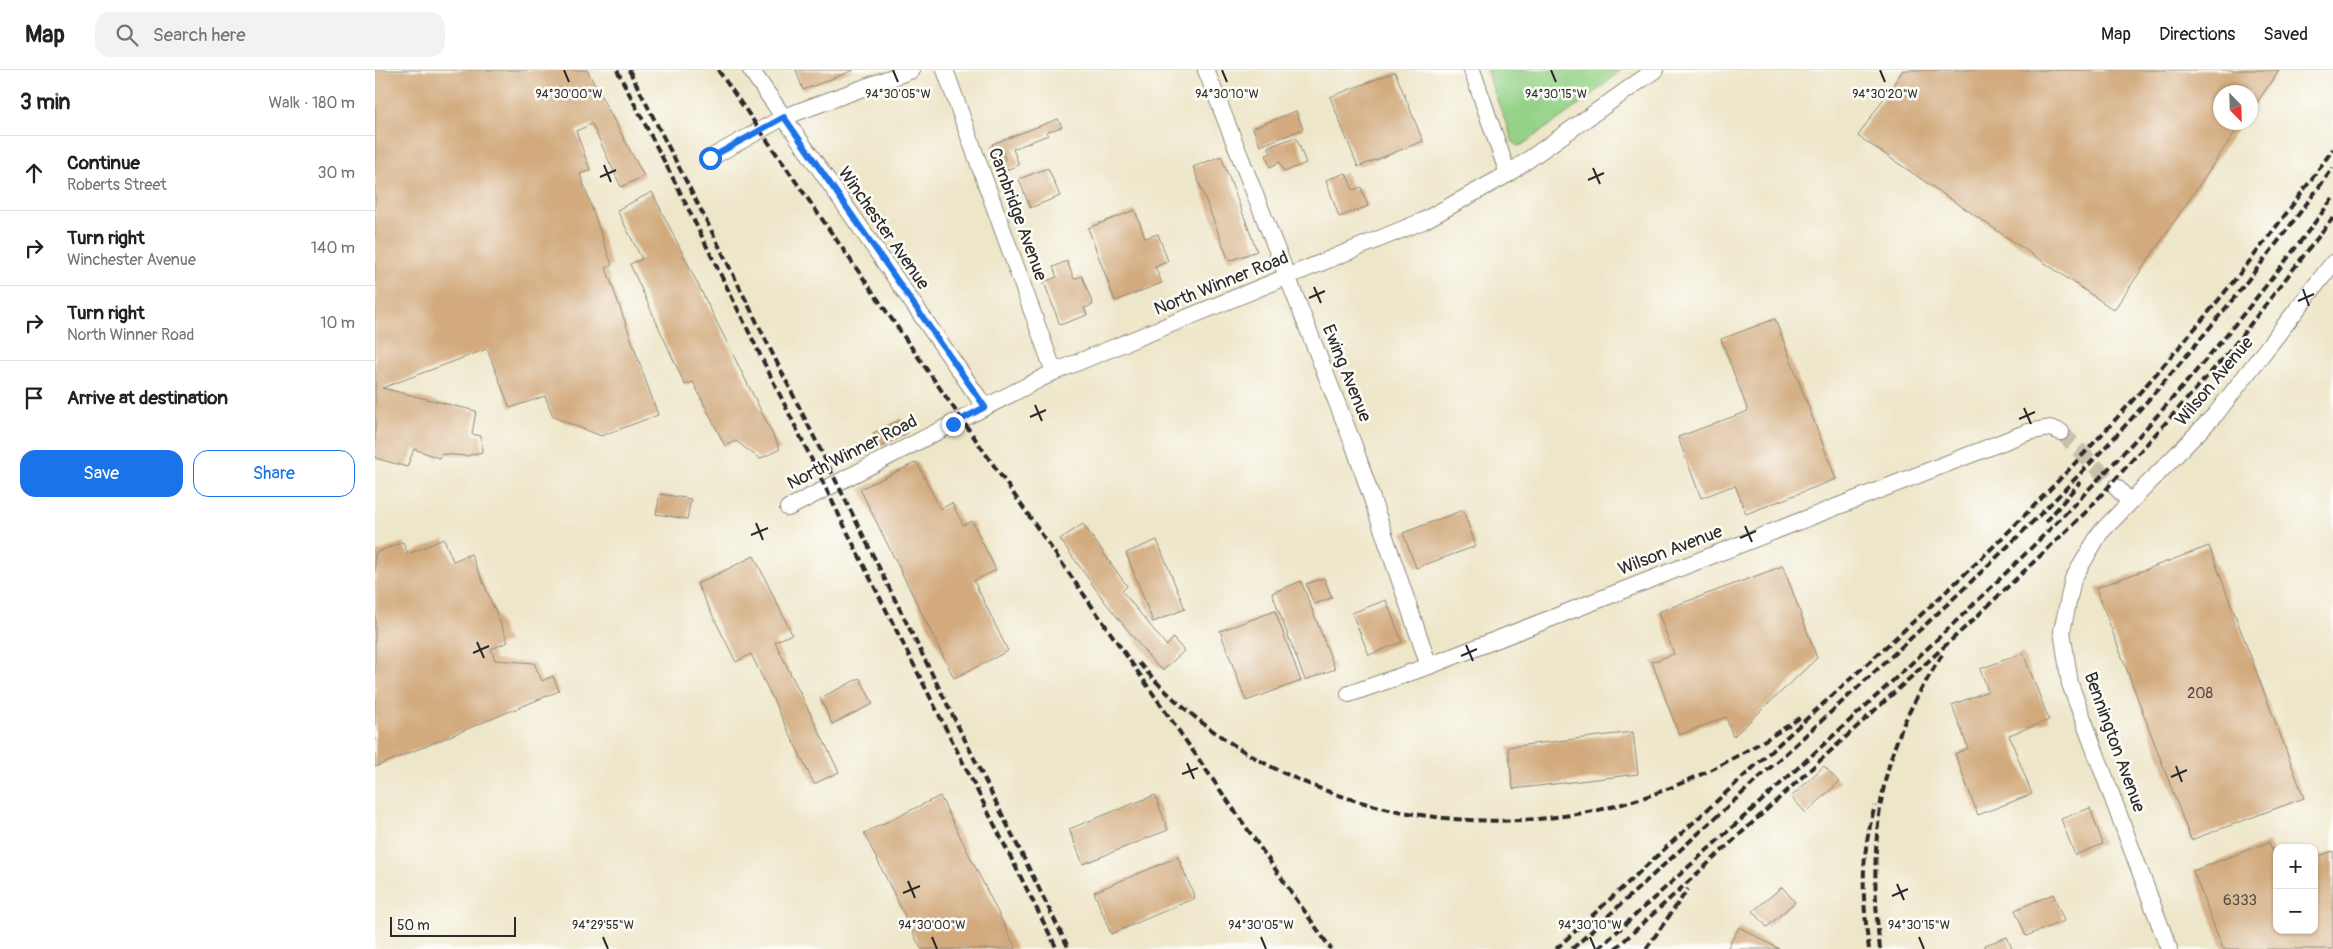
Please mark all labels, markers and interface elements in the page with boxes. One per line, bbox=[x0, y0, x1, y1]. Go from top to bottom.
search box bbox=[95, 12, 445, 57]
text: Map bbox=[25, 20, 65, 49]
icon: search bbox=[113, 21, 141, 49]
text: Search here bbox=[153, 23, 246, 47]
text: Map bbox=[2101, 23, 2131, 46]
text: Directions bbox=[2159, 23, 2235, 46]
text: Saved bbox=[2263, 23, 2308, 46]
north arrow bbox=[2213, 85, 2258, 130]
text: 94°30'00"W bbox=[535, 87, 603, 102]
text: 94°30'05"W bbox=[865, 87, 931, 102]
text: 94°30'10"W bbox=[1195, 87, 1259, 102]
text: 94°30'15"W bbox=[1525, 87, 1587, 102]
text: 94°30'20"W bbox=[1852, 87, 1918, 102]
text: 3 min bbox=[20, 89, 70, 116]
text: Walk · 180 m bbox=[268, 93, 355, 113]
street label: Cambridge Avenue bbox=[983, 145, 1052, 284]
route start bbox=[699, 147, 722, 170]
text: Continue bbox=[67, 151, 140, 175]
icon: ahead bbox=[20, 159, 48, 187]
street label: Winchester Avenue bbox=[833, 162, 935, 294]
text: 30 m bbox=[317, 163, 355, 183]
text: Roberts Street bbox=[67, 175, 167, 195]
text: Turn right bbox=[67, 226, 145, 250]
icon: right bbox=[20, 234, 48, 262]
text: 140 m bbox=[311, 238, 355, 258]
street label: North Winner Road bbox=[1151, 246, 1292, 321]
text: Winchester Avenue bbox=[67, 250, 196, 270]
text: Turn right bbox=[67, 301, 145, 325]
icon: right bbox=[20, 309, 48, 337]
text: 10 m bbox=[320, 313, 355, 333]
street label: Ewing Avenue bbox=[1317, 321, 1377, 425]
text: North Winner Road bbox=[67, 325, 194, 345]
street label: Wilson Avenue bbox=[2170, 332, 2259, 431]
icon: arrive bbox=[20, 384, 48, 412]
text: Arrive at destination bbox=[67, 386, 228, 410]
street label: North Winner Road bbox=[783, 410, 921, 495]
route end bbox=[942, 413, 965, 436]
button: Save bbox=[20, 450, 183, 497]
button: Share bbox=[193, 450, 355, 497]
street label: Wilson Avenue bbox=[1615, 520, 1726, 581]
street label: Bennington Avenue bbox=[2078, 669, 2151, 816]
house number: 208 bbox=[2187, 684, 2214, 703]
map controls bbox=[2273, 844, 2318, 934]
button: + bbox=[2273, 844, 2318, 889]
button: − bbox=[2273, 889, 2318, 934]
house number: 6333 bbox=[2223, 891, 2257, 910]
scale bar bbox=[390, 914, 516, 937]
text: 50 m bbox=[397, 917, 430, 934]
text: 94°29'55"W bbox=[572, 918, 634, 933]
text: 94°30'00"W bbox=[898, 918, 966, 933]
text: 94°30'05"W bbox=[1228, 918, 1294, 933]
text: 94°30'10"W bbox=[1558, 918, 1622, 933]
text: 94°30'15"W bbox=[1888, 918, 1950, 933]

